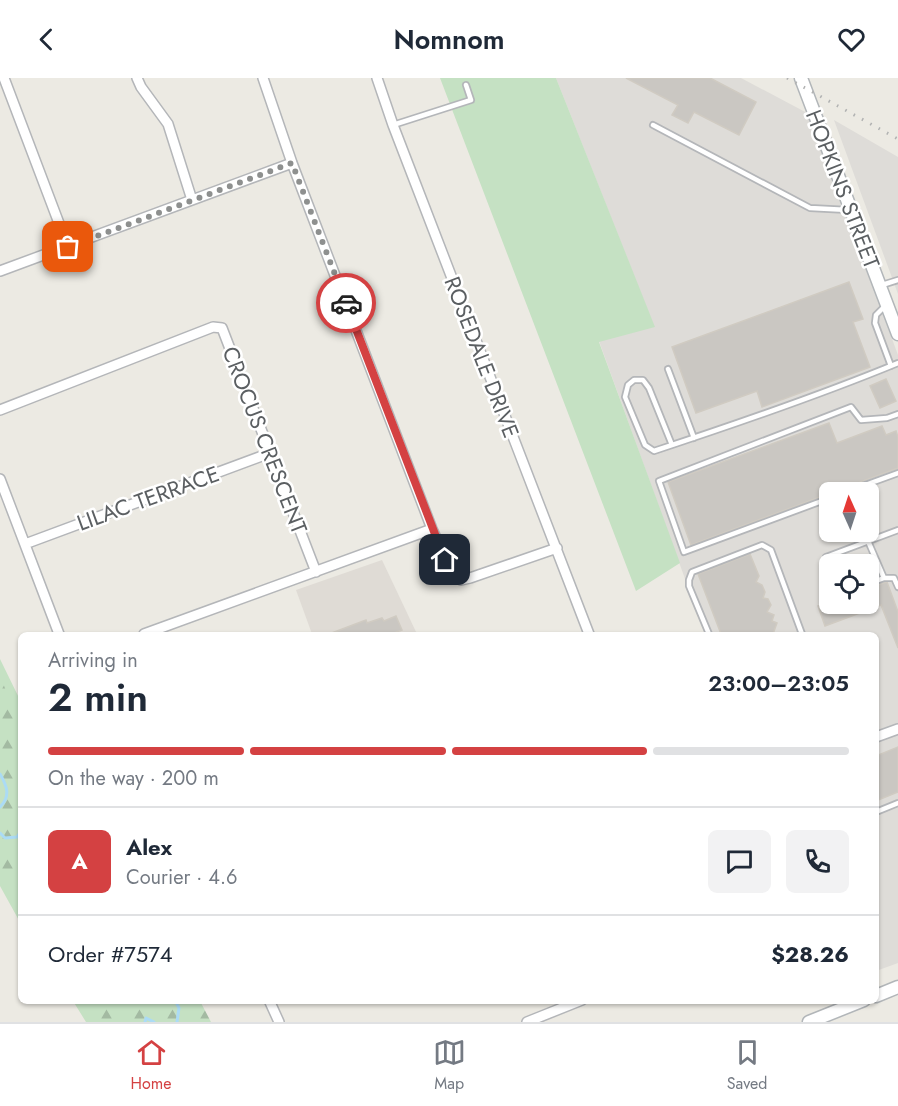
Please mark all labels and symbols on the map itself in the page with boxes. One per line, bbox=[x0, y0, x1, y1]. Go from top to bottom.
street label: HOPKINS STREET bbox=[798, 105, 888, 274]
pin bbox=[42, 221, 93, 272]
street label: ROSEDALE DRIVE bbox=[436, 272, 528, 442]
courier bbox=[316, 273, 376, 333]
street label: CROCUS CRESCENT bbox=[215, 342, 316, 539]
street label: LILAC TERRACE bbox=[72, 457, 224, 539]
north arrow bbox=[819, 482, 879, 542]
pin bbox=[419, 534, 470, 585]

